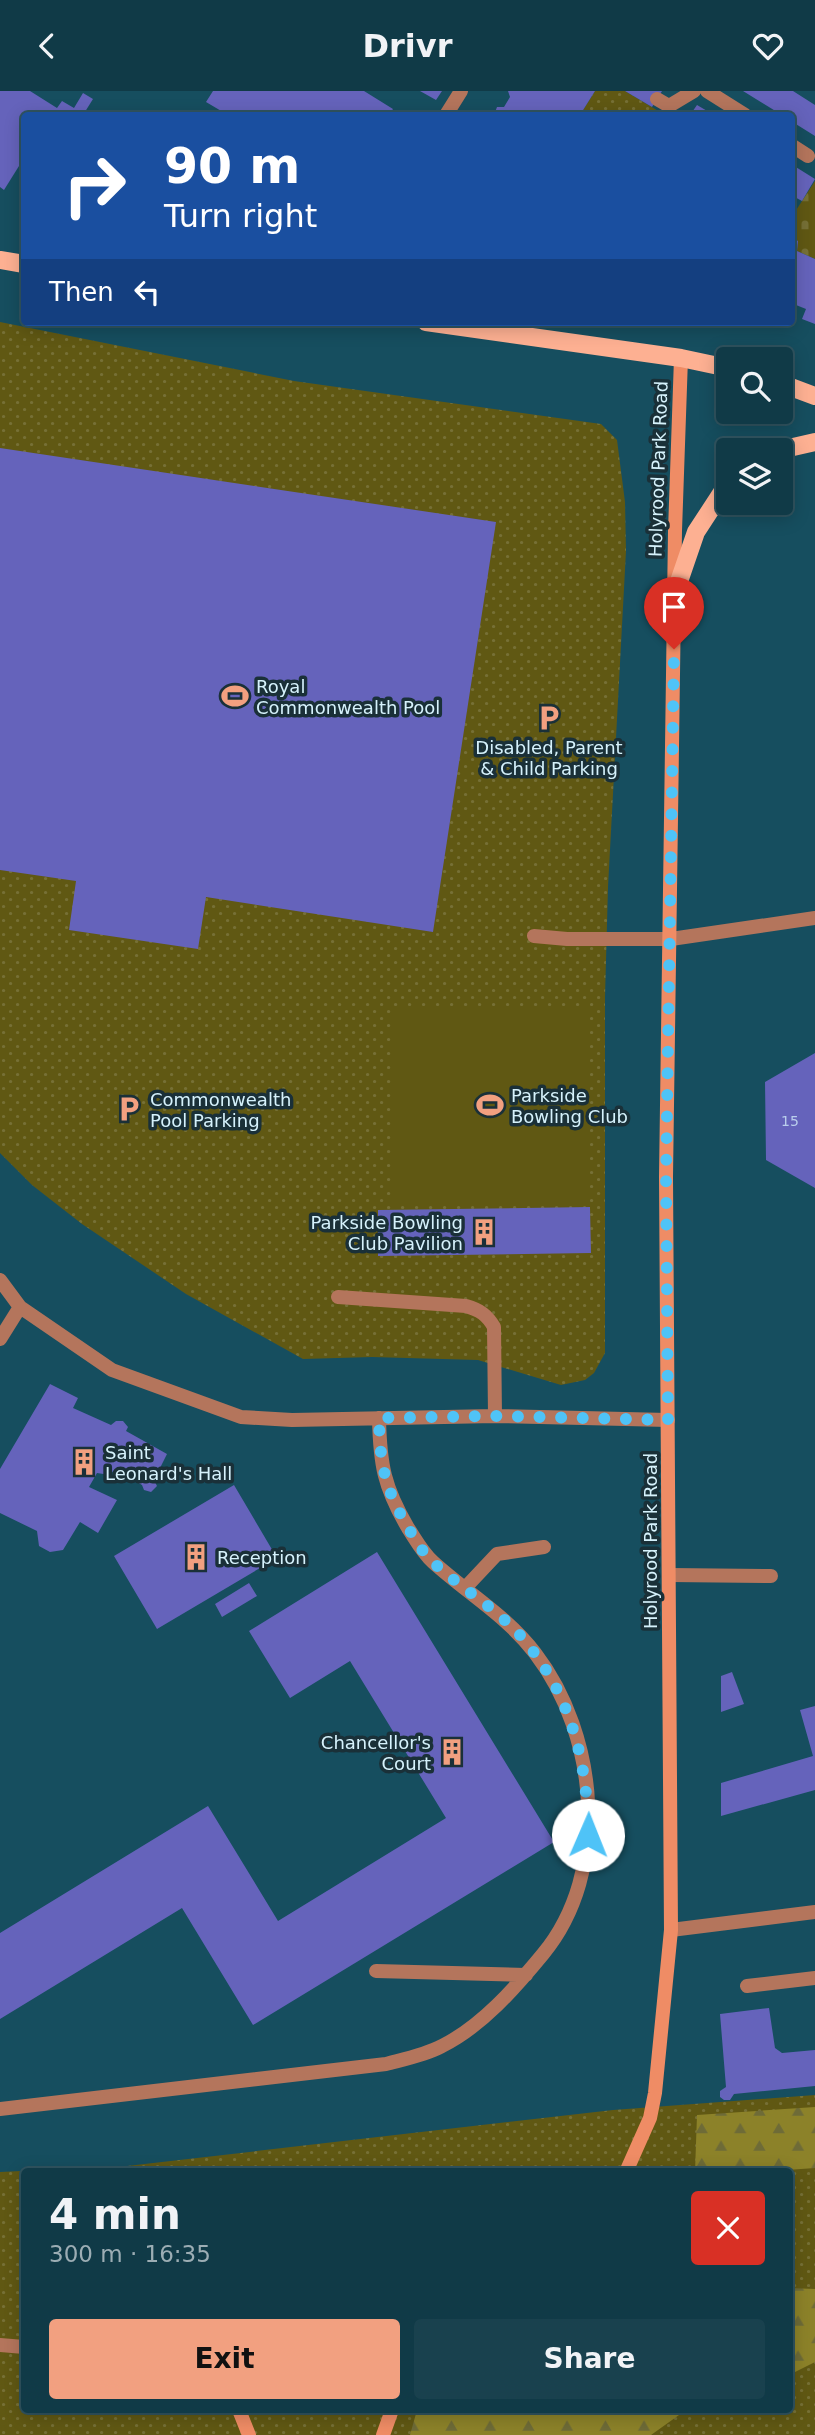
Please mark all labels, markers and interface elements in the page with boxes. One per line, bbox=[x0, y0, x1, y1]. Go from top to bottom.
icon: back bbox=[28, 27, 66, 65]
text: Drivr bbox=[363, 27, 452, 65]
icon: heart bbox=[749, 27, 787, 65]
text: 90 m bbox=[164, 138, 300, 195]
icon: right bbox=[49, 140, 140, 231]
text: Turn right bbox=[164, 197, 317, 235]
icon: left bbox=[128, 273, 166, 311]
text: Then bbox=[49, 277, 114, 307]
map controls bbox=[716, 347, 793, 515]
button: search bbox=[716, 347, 793, 424]
street label: Holyrood Park Road bbox=[644, 381, 672, 557]
button: layers bbox=[716, 438, 793, 515]
pin bbox=[644, 577, 704, 649]
icon: arrive bbox=[655, 588, 693, 626]
place label: Royal Commonwealth Pool bbox=[256, 676, 440, 718]
sports icon: Royal Commonwealth Pool bbox=[220, 681, 250, 711]
parking icon: Disabled, Parent & Child Parking bbox=[534, 703, 564, 733]
place label: Disabled, Parent & Child Parking bbox=[475, 737, 623, 779]
place label: Parkside Bowling Club bbox=[511, 1085, 628, 1127]
place label: Commonwealth Pool Parking bbox=[150, 1089, 291, 1131]
sports icon: Parkside Bowling Club bbox=[475, 1090, 505, 1120]
parking icon: Commonwealth Pool Parking bbox=[114, 1094, 144, 1124]
house number: 15 bbox=[781, 1113, 799, 1129]
place label: Parkside Bowling Club Pavilion bbox=[311, 1212, 463, 1254]
building icon: Parkside Bowling Club Pavilion bbox=[469, 1217, 499, 1247]
place label: Saint Leonard's Hall bbox=[105, 1442, 232, 1484]
building icon: Saint Leonard's Hall bbox=[69, 1447, 99, 1477]
street label: Holyrood Park Road bbox=[640, 1453, 661, 1629]
building icon: Reception bbox=[181, 1542, 211, 1572]
place label: Reception bbox=[217, 1547, 307, 1568]
place label: Chancellor's Court bbox=[321, 1732, 431, 1774]
building icon: Chancellor's Court bbox=[437, 1737, 467, 1767]
position arrow bbox=[551, 1798, 625, 1872]
text: 4 min bbox=[49, 2190, 181, 2239]
button: close bbox=[691, 2191, 765, 2265]
text: 300 m · 16:35 bbox=[49, 2241, 211, 2267]
button: Exit bbox=[49, 2319, 400, 2399]
button: Share bbox=[414, 2319, 765, 2399]

